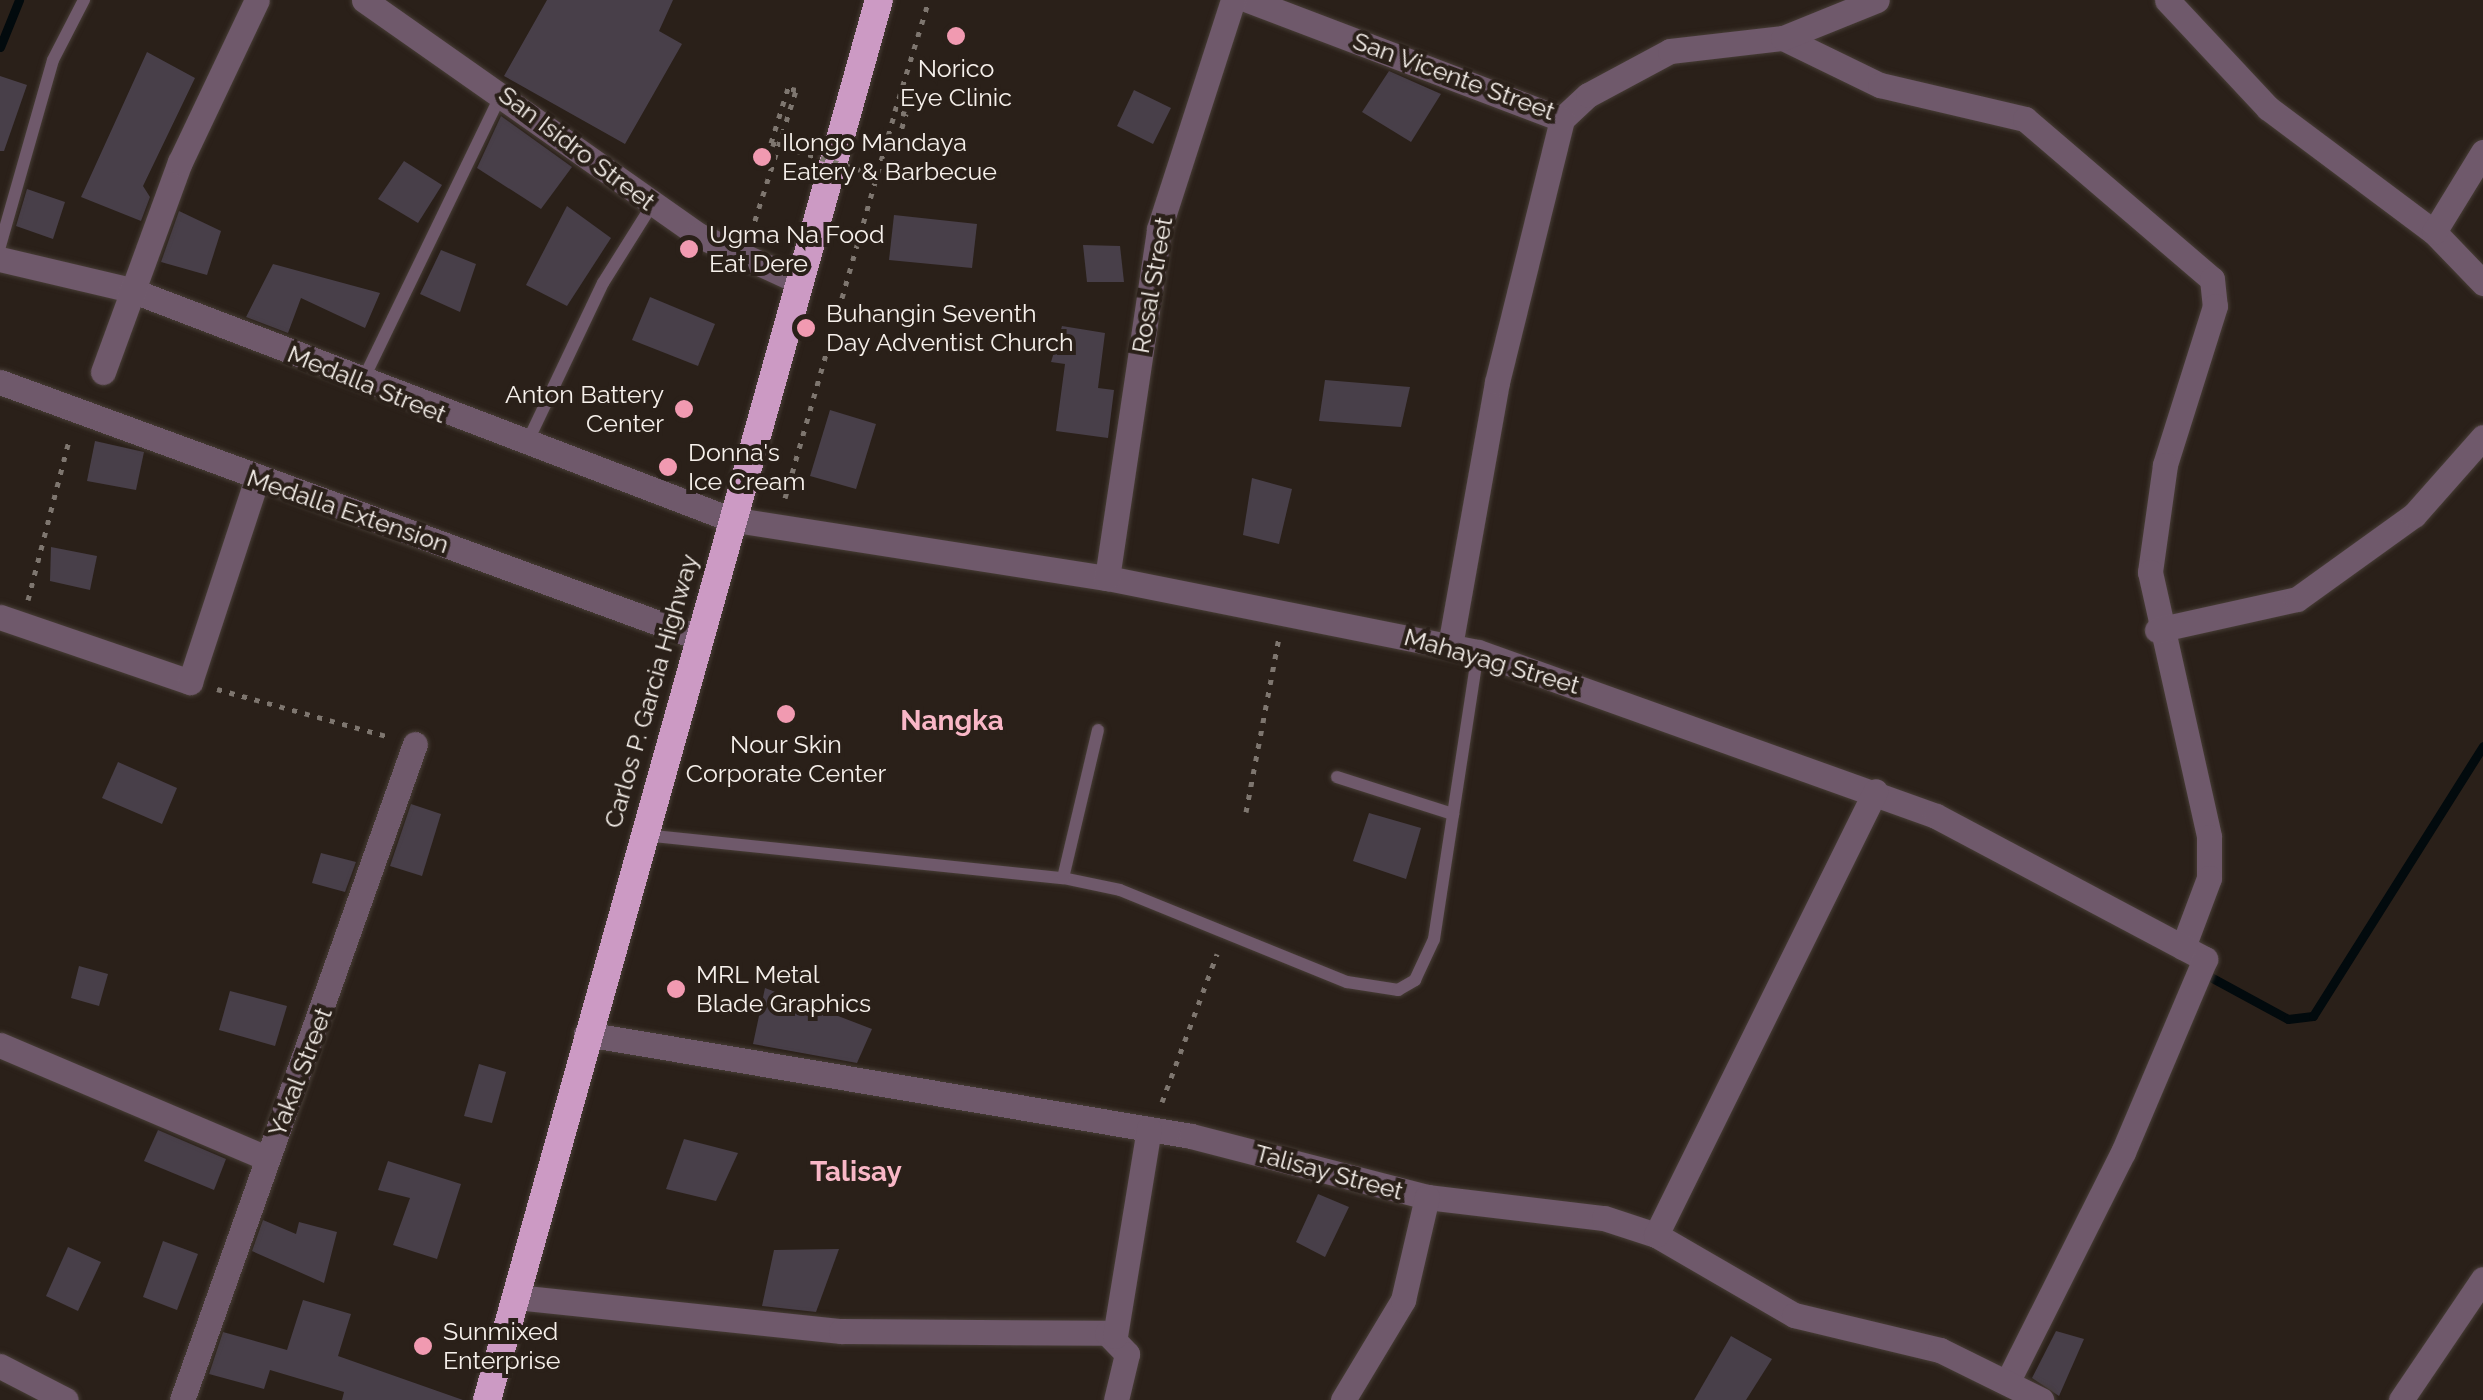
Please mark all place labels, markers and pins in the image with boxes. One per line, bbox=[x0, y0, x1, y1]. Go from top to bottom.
marker: Norico Eye Clinic bbox=[943, 23, 969, 49]
place label: Norico Eye Clinic bbox=[900, 54, 1012, 113]
place label: Ilongo Mandaya Eatery & Barbecue bbox=[782, 128, 998, 187]
marker: Ilongo Mandaya Eatery & Barbecue bbox=[751, 146, 773, 168]
place label: Ugma Na Food Eat Dere bbox=[709, 220, 884, 279]
marker: Ugma Na Food Eat Dere bbox=[678, 238, 700, 260]
place label: Buhangin Seventh Day Adventist Church bbox=[826, 299, 1075, 358]
marker: Buhangin Seventh Day Adventist Church bbox=[795, 317, 817, 339]
place label: Anton Battery Center bbox=[505, 380, 664, 439]
marker: Anton Battery Center bbox=[673, 398, 695, 420]
place label: Donna's Ice Cream bbox=[688, 438, 805, 497]
marker: Donna's Ice Cream bbox=[657, 456, 679, 478]
marker: Nour Skin Corporate Center bbox=[775, 703, 797, 725]
place label: Nour Skin Corporate Center bbox=[686, 730, 886, 789]
place label: MRL Metal Blade Graphics bbox=[696, 960, 871, 1019]
marker: MRL Metal Blade Graphics bbox=[665, 978, 687, 1000]
place label: Sunmixed Enterprise bbox=[443, 1317, 561, 1376]
marker: Sunmixed Enterprise bbox=[412, 1335, 434, 1357]

